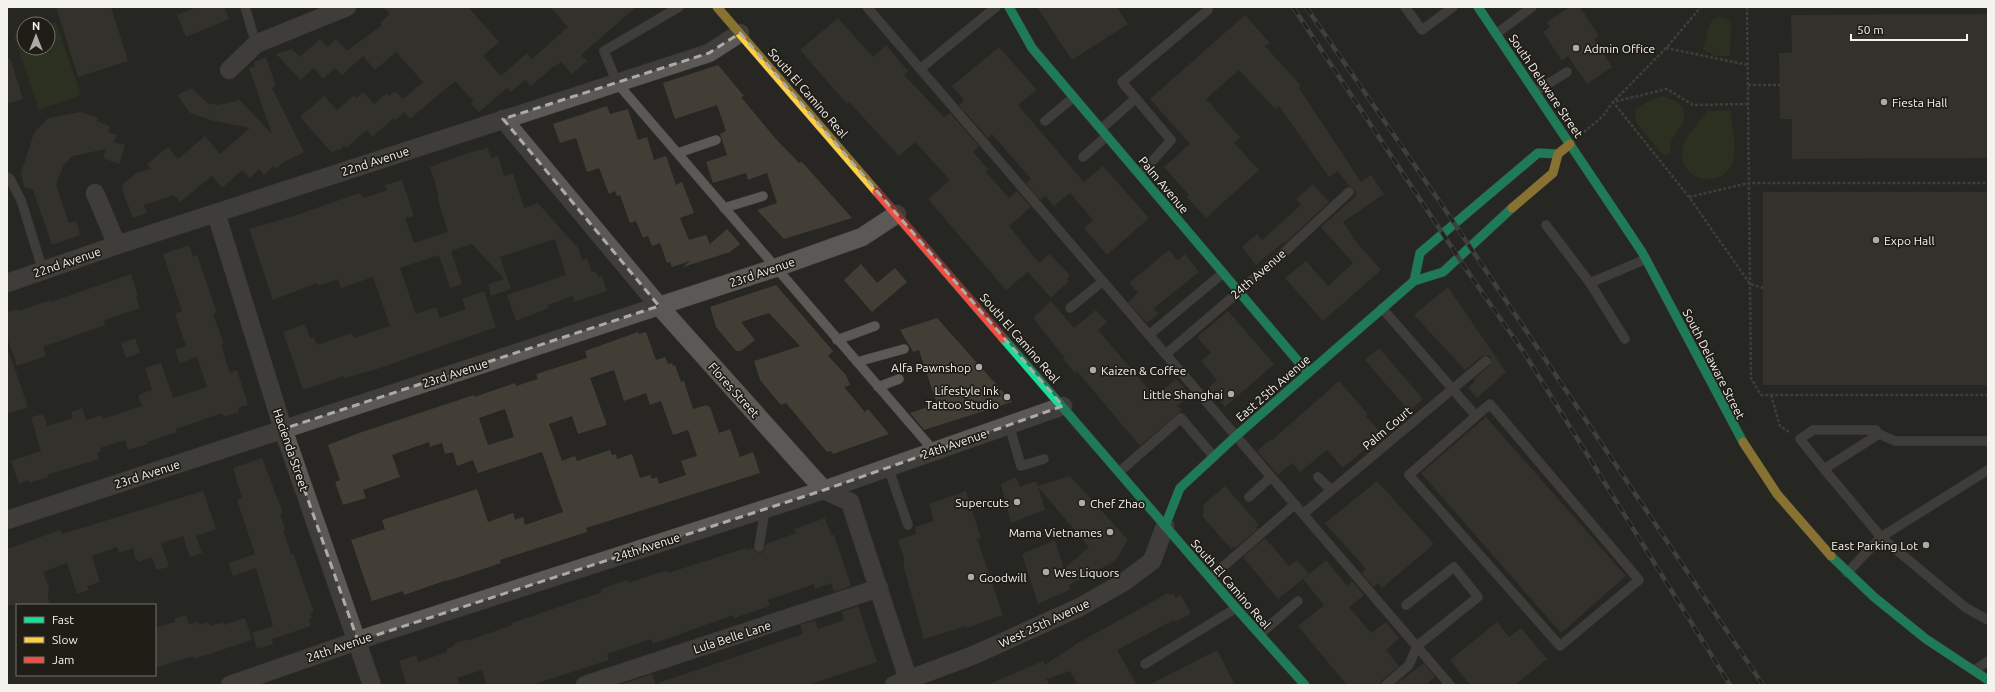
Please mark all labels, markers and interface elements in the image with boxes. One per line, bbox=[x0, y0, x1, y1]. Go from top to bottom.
north arrow bbox=[16, 16, 56, 56]
scale bar bbox=[1851, 16, 1967, 42]
text: N bbox=[32, 20, 40, 32]
text: 50 m bbox=[1857, 23, 1884, 36]
street label: South Delaware Street bbox=[1507, 32, 1586, 140]
place label: Admin Office bbox=[1584, 42, 1655, 55]
marker: Admin Office bbox=[1571, 43, 1581, 53]
street label: South El Camino Real bbox=[766, 46, 850, 140]
place label: Fiesta Hall bbox=[1892, 96, 1948, 109]
marker: Fiesta Hall bbox=[1879, 97, 1889, 107]
street label: 22nd Avenue bbox=[339, 144, 411, 178]
street label: Palm Avenue bbox=[1137, 154, 1191, 216]
place label: Expo Hall bbox=[1884, 234, 1935, 247]
marker: Expo Hall bbox=[1871, 235, 1881, 245]
street label: 22nd Avenue bbox=[32, 244, 102, 280]
street label: 24th Avenue bbox=[1228, 247, 1288, 301]
street label: 23rd Avenue bbox=[728, 255, 796, 289]
street label: South El Camino Real bbox=[978, 291, 1062, 385]
street label: South Delaware Street bbox=[1681, 307, 1748, 421]
street label: East 25th Avenue bbox=[1233, 352, 1313, 424]
street label: 23rd Avenue bbox=[421, 356, 489, 390]
street label: Flores Street bbox=[706, 360, 762, 420]
place label: Alfa Pawnshop bbox=[891, 361, 971, 374]
marker: Alfa Pawnshop bbox=[974, 362, 984, 372]
place label: Kaizen & Coffee bbox=[1101, 364, 1186, 377]
marker: Kaizen & Coffee bbox=[1088, 365, 1098, 375]
place label: Lifestyle Ink Tattoo Studio bbox=[926, 384, 999, 411]
place label: Little Shanghai bbox=[1143, 388, 1223, 401]
marker: Little Shanghai bbox=[1226, 389, 1236, 399]
marker: Lifestyle Ink Tattoo Studio bbox=[1002, 392, 1012, 402]
street label: Palm Court bbox=[1360, 404, 1414, 452]
street label: Hacienda Street bbox=[271, 407, 311, 493]
street label: 24th Avenue bbox=[920, 427, 988, 461]
street label: 23rd Avenue bbox=[113, 457, 181, 491]
place label: Supercuts bbox=[955, 496, 1009, 509]
marker: Supercuts bbox=[1012, 497, 1022, 507]
place label: Chef Zhao bbox=[1090, 497, 1145, 510]
marker: Chef Zhao bbox=[1077, 498, 1087, 508]
place label: Mama Vietnames bbox=[1009, 526, 1102, 539]
marker: Mama Vietnames bbox=[1105, 527, 1115, 537]
street label: 24th Avenue bbox=[613, 530, 681, 564]
street label: South El Camino Real bbox=[1189, 537, 1273, 631]
place label: East Parking Lot bbox=[1831, 539, 1918, 552]
marker: East Parking Lot bbox=[1921, 540, 1931, 550]
place label: Wes Liquors bbox=[1054, 566, 1119, 579]
marker: Wes Liquors bbox=[1041, 567, 1051, 577]
place label: Goodwill bbox=[979, 571, 1027, 584]
marker: Goodwill bbox=[966, 572, 976, 582]
street label: West 25th Avenue bbox=[997, 596, 1091, 650]
legend bbox=[16, 604, 156, 676]
text: Fast bbox=[52, 613, 74, 626]
street label: Lula Belle Lane bbox=[692, 618, 772, 656]
street label: 24th Avenue bbox=[305, 630, 373, 664]
text: Slow bbox=[52, 633, 78, 646]
text: Jam bbox=[52, 653, 74, 666]

